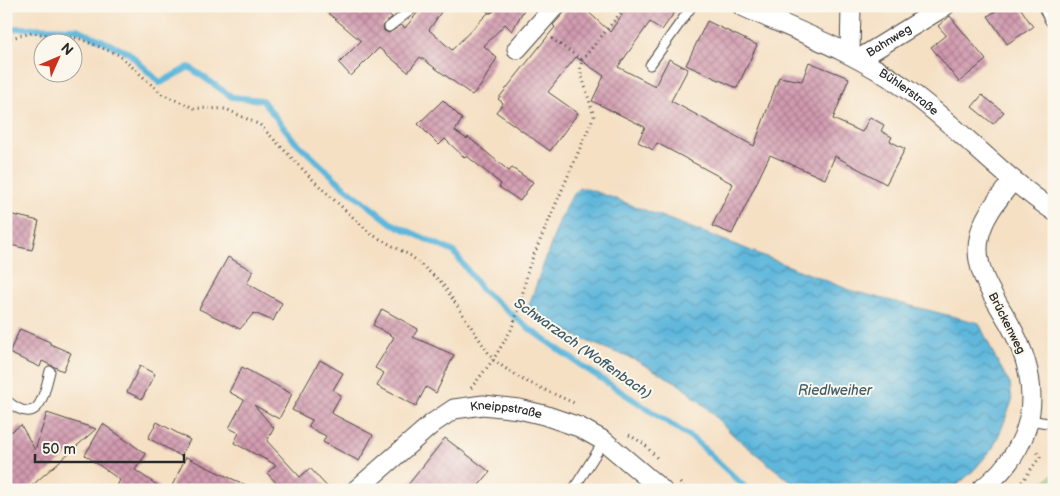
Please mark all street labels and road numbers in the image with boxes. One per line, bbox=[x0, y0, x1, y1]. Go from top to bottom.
street label: Bahnweg bbox=[864, 21, 914, 61]
street label: Bühlerstraße bbox=[876, 66, 941, 119]
street label: Brückenweg bbox=[985, 290, 1029, 357]
street label: Kneippstraße bbox=[469, 398, 544, 422]

